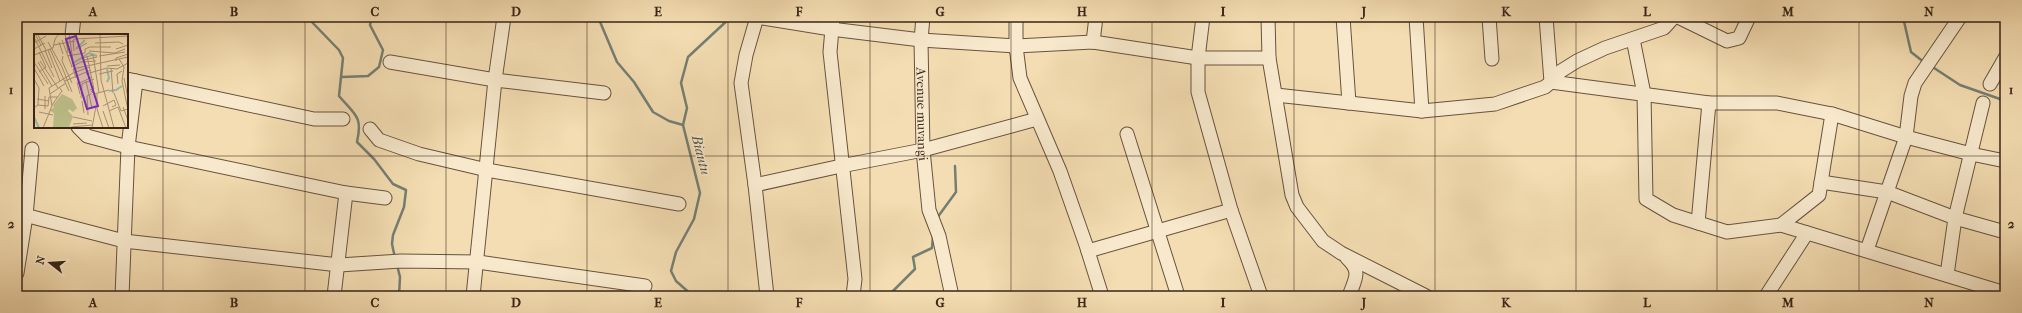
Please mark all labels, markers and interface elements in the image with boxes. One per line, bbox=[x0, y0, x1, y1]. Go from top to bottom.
text: A bbox=[88, 4, 98, 19]
text: B bbox=[230, 4, 239, 19]
text: C bbox=[371, 4, 380, 19]
text: D bbox=[511, 4, 521, 19]
text: E bbox=[654, 4, 662, 19]
text: F bbox=[795, 4, 803, 19]
text: G bbox=[935, 4, 945, 19]
text: H bbox=[1077, 4, 1088, 19]
text: I bbox=[1220, 4, 1226, 19]
text: J bbox=[1360, 4, 1367, 20]
text: K bbox=[1501, 4, 1512, 19]
text: L bbox=[1643, 4, 1652, 19]
text: M bbox=[1781, 4, 1794, 19]
text: N bbox=[1924, 4, 1934, 19]
inset map bbox=[34, 34, 128, 128]
street label: Avenue muvangi bbox=[914, 66, 932, 162]
text: 1 bbox=[9, 82, 14, 97]
text: 1 bbox=[2009, 82, 2014, 97]
water label: Biautu bbox=[688, 132, 714, 177]
text: 2 bbox=[8, 216, 15, 231]
text: 2 bbox=[2008, 216, 2015, 231]
north arrow bbox=[30, 243, 70, 283]
text: N bbox=[33, 254, 49, 266]
text: A bbox=[88, 295, 98, 310]
text: B bbox=[230, 295, 239, 310]
text: C bbox=[371, 295, 380, 310]
text: D bbox=[511, 295, 521, 310]
text: E bbox=[654, 295, 662, 310]
text: F bbox=[795, 295, 803, 310]
text: G bbox=[935, 295, 945, 310]
text: H bbox=[1077, 295, 1088, 310]
text: I bbox=[1220, 295, 1226, 310]
text: J bbox=[1360, 295, 1367, 311]
text: K bbox=[1501, 295, 1512, 310]
text: L bbox=[1643, 295, 1652, 310]
text: M bbox=[1781, 295, 1794, 310]
text: N bbox=[1924, 295, 1934, 310]

